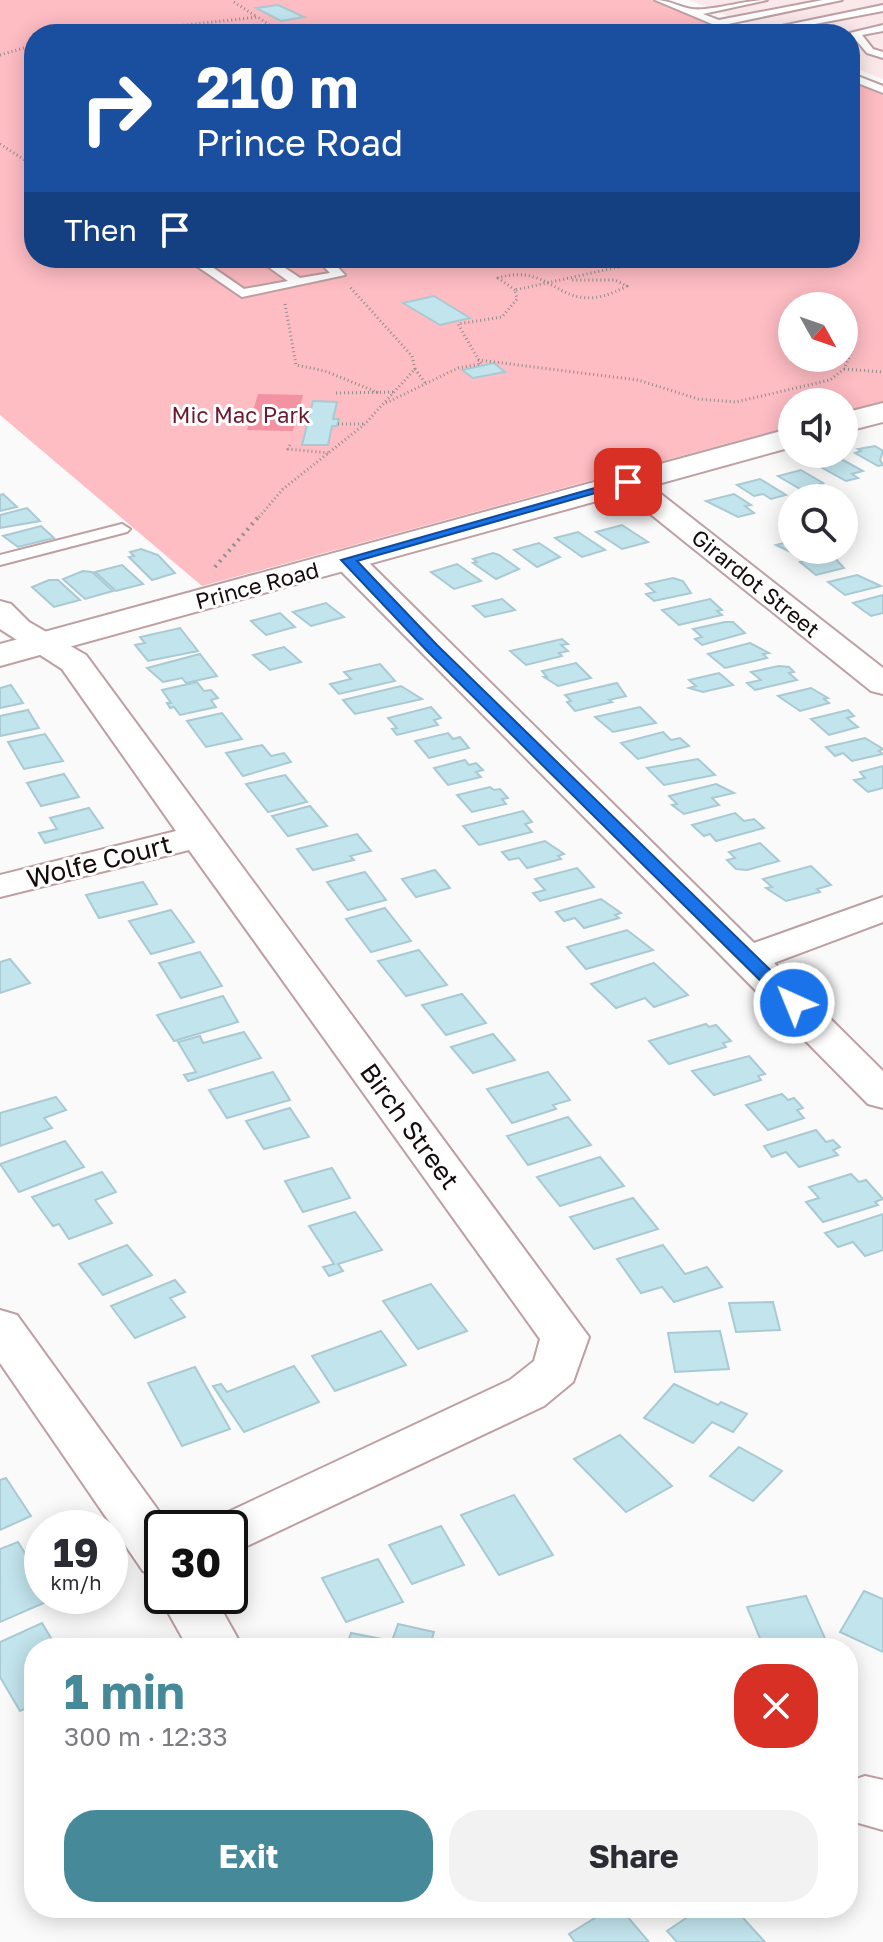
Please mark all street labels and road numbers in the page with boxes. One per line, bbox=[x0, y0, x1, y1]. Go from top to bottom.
street label: Girardot Street bbox=[687, 523, 825, 643]
street label: Prince Road bbox=[192, 556, 322, 614]
street label: Wolfe Court bbox=[23, 828, 175, 894]
street label: Birch Street bbox=[354, 1057, 466, 1195]

